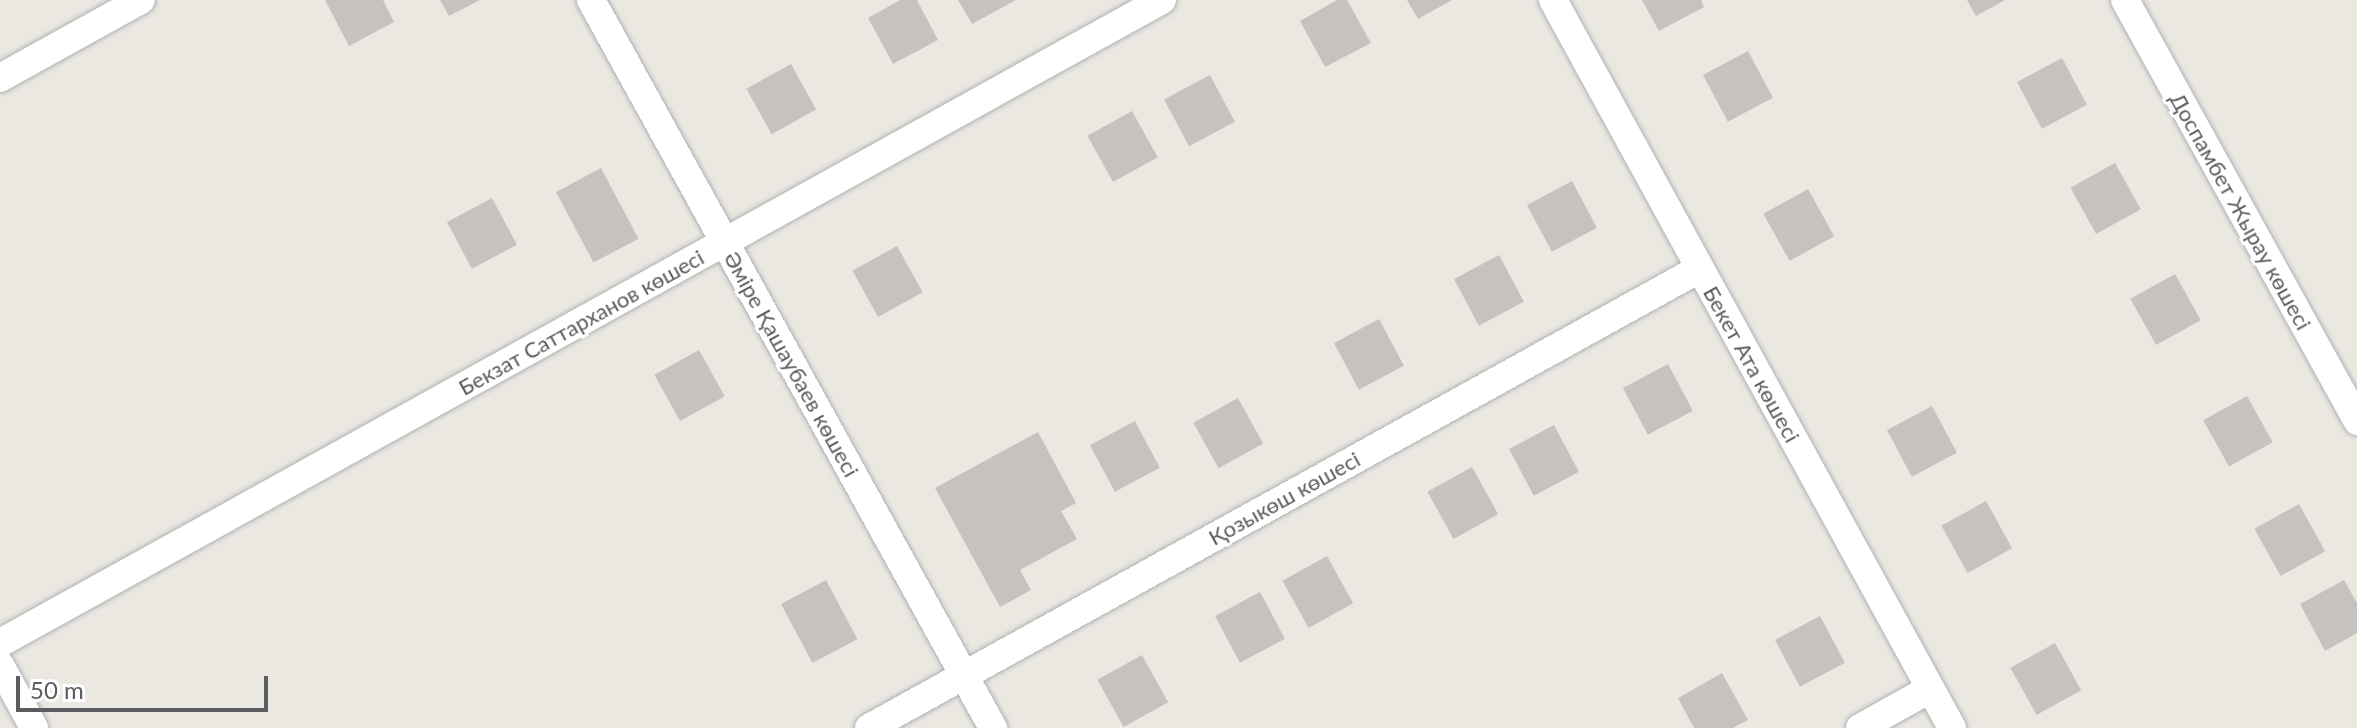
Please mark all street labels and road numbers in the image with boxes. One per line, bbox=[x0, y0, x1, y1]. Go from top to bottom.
street label: Доспамбет Жырау көшесі bbox=[2165, 88, 2317, 334]
street label: Бекзат Саттарханов көшесі bbox=[454, 243, 708, 401]
street label: Әміре Қашаубаев көшесі bbox=[719, 247, 865, 481]
street label: Бекет Ата көшесі bbox=[1698, 281, 1806, 447]
street label: Қозыкөш көшесі bbox=[1204, 446, 1364, 550]

